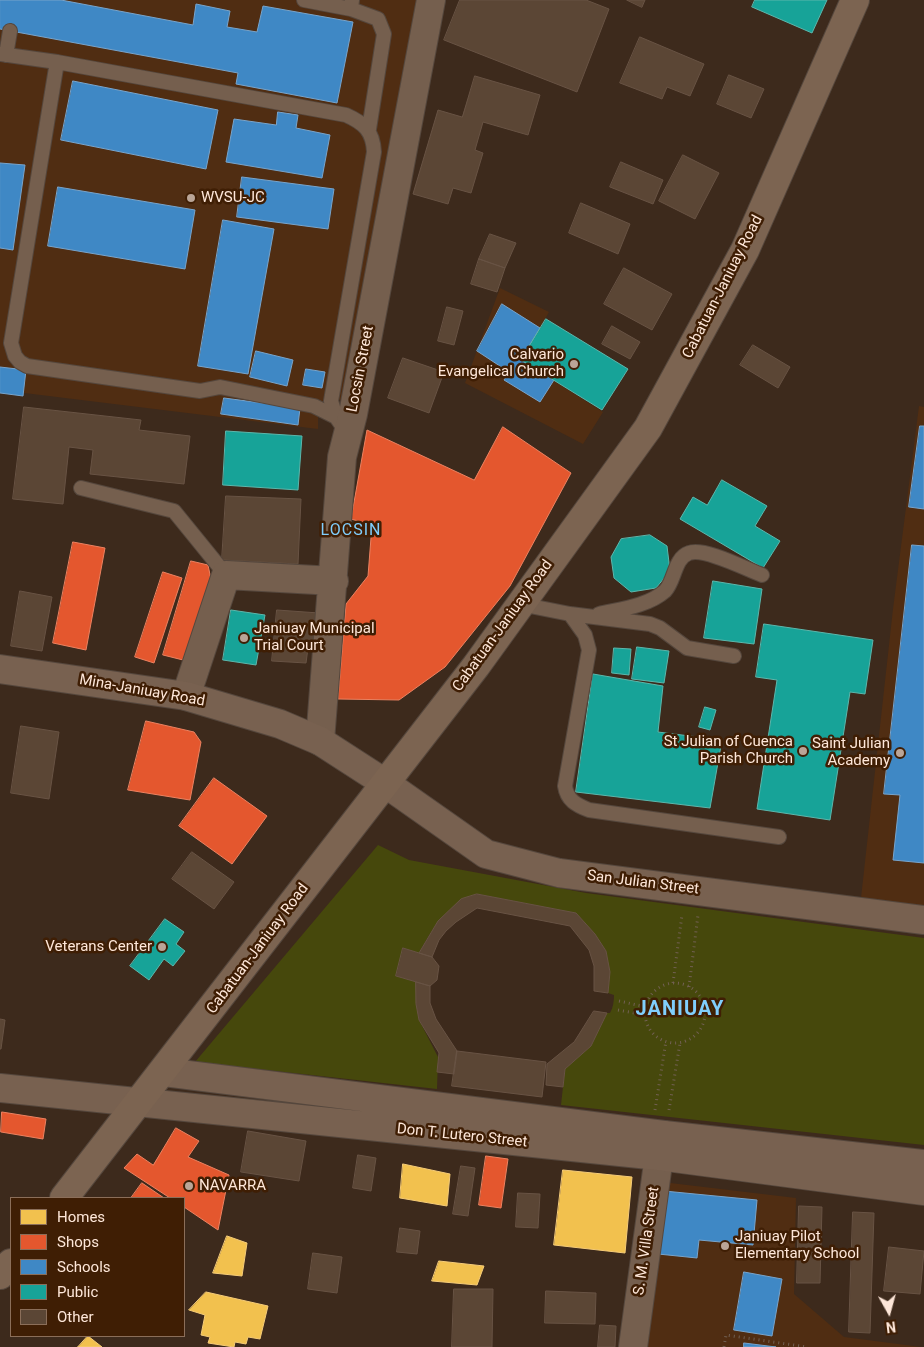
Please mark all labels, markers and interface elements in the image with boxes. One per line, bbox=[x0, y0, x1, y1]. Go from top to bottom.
place label: WVSU-JC bbox=[201, 189, 265, 207]
marker: WVSU-JC bbox=[185, 192, 197, 204]
street label: Cabatuan-Janiuay Road bbox=[679, 212, 767, 362]
street label: Locsin Street bbox=[344, 324, 378, 414]
place label: Calvario Evangelical Church bbox=[438, 346, 564, 381]
marker: Calvario Evangelical Church bbox=[568, 358, 580, 370]
district label: LOCSIN bbox=[320, 521, 382, 541]
street label: Cabatuan-Janiuay Road bbox=[449, 557, 557, 695]
place label: Janiuay Municipal Trial Court bbox=[254, 620, 375, 655]
marker: Janiuay Municipal Trial Court bbox=[238, 632, 250, 644]
street label: Mina-Janiuay Road bbox=[78, 671, 206, 711]
place label: St Julian of Cuenca Parish Church bbox=[664, 733, 793, 768]
place label: Saint Julian Academy bbox=[812, 735, 890, 770]
marker: St Julian of Cuenca Parish Church bbox=[797, 745, 809, 757]
marker: Saint Julian Academy bbox=[894, 747, 906, 759]
street label: San Julian Street bbox=[586, 867, 700, 899]
street label: Cabatuan-Janiuay Road bbox=[203, 880, 313, 1018]
place label: Veterans Center bbox=[45, 938, 152, 956]
marker: Veterans Center bbox=[156, 941, 168, 953]
district label: JANIUAY bbox=[635, 998, 725, 1022]
street label: Don T. Lutero Street bbox=[396, 1120, 528, 1152]
place label: NAVARRA bbox=[199, 1177, 266, 1195]
marker: NAVARRA bbox=[183, 1180, 195, 1192]
street label: S. M. Villa Street bbox=[630, 1186, 664, 1296]
legend bbox=[10, 1197, 185, 1337]
text: Homes bbox=[57, 1208, 105, 1226]
place label: Janiuay Pilot Elementary School bbox=[735, 1228, 859, 1263]
text: Shops bbox=[57, 1233, 99, 1251]
marker: Janiuay Pilot Elementary School bbox=[719, 1240, 731, 1252]
text: Schools bbox=[57, 1258, 111, 1276]
text: Public bbox=[57, 1283, 98, 1301]
north arrow bbox=[864, 1287, 914, 1337]
text: Other bbox=[57, 1308, 94, 1326]
text: N bbox=[885, 1318, 897, 1335]

